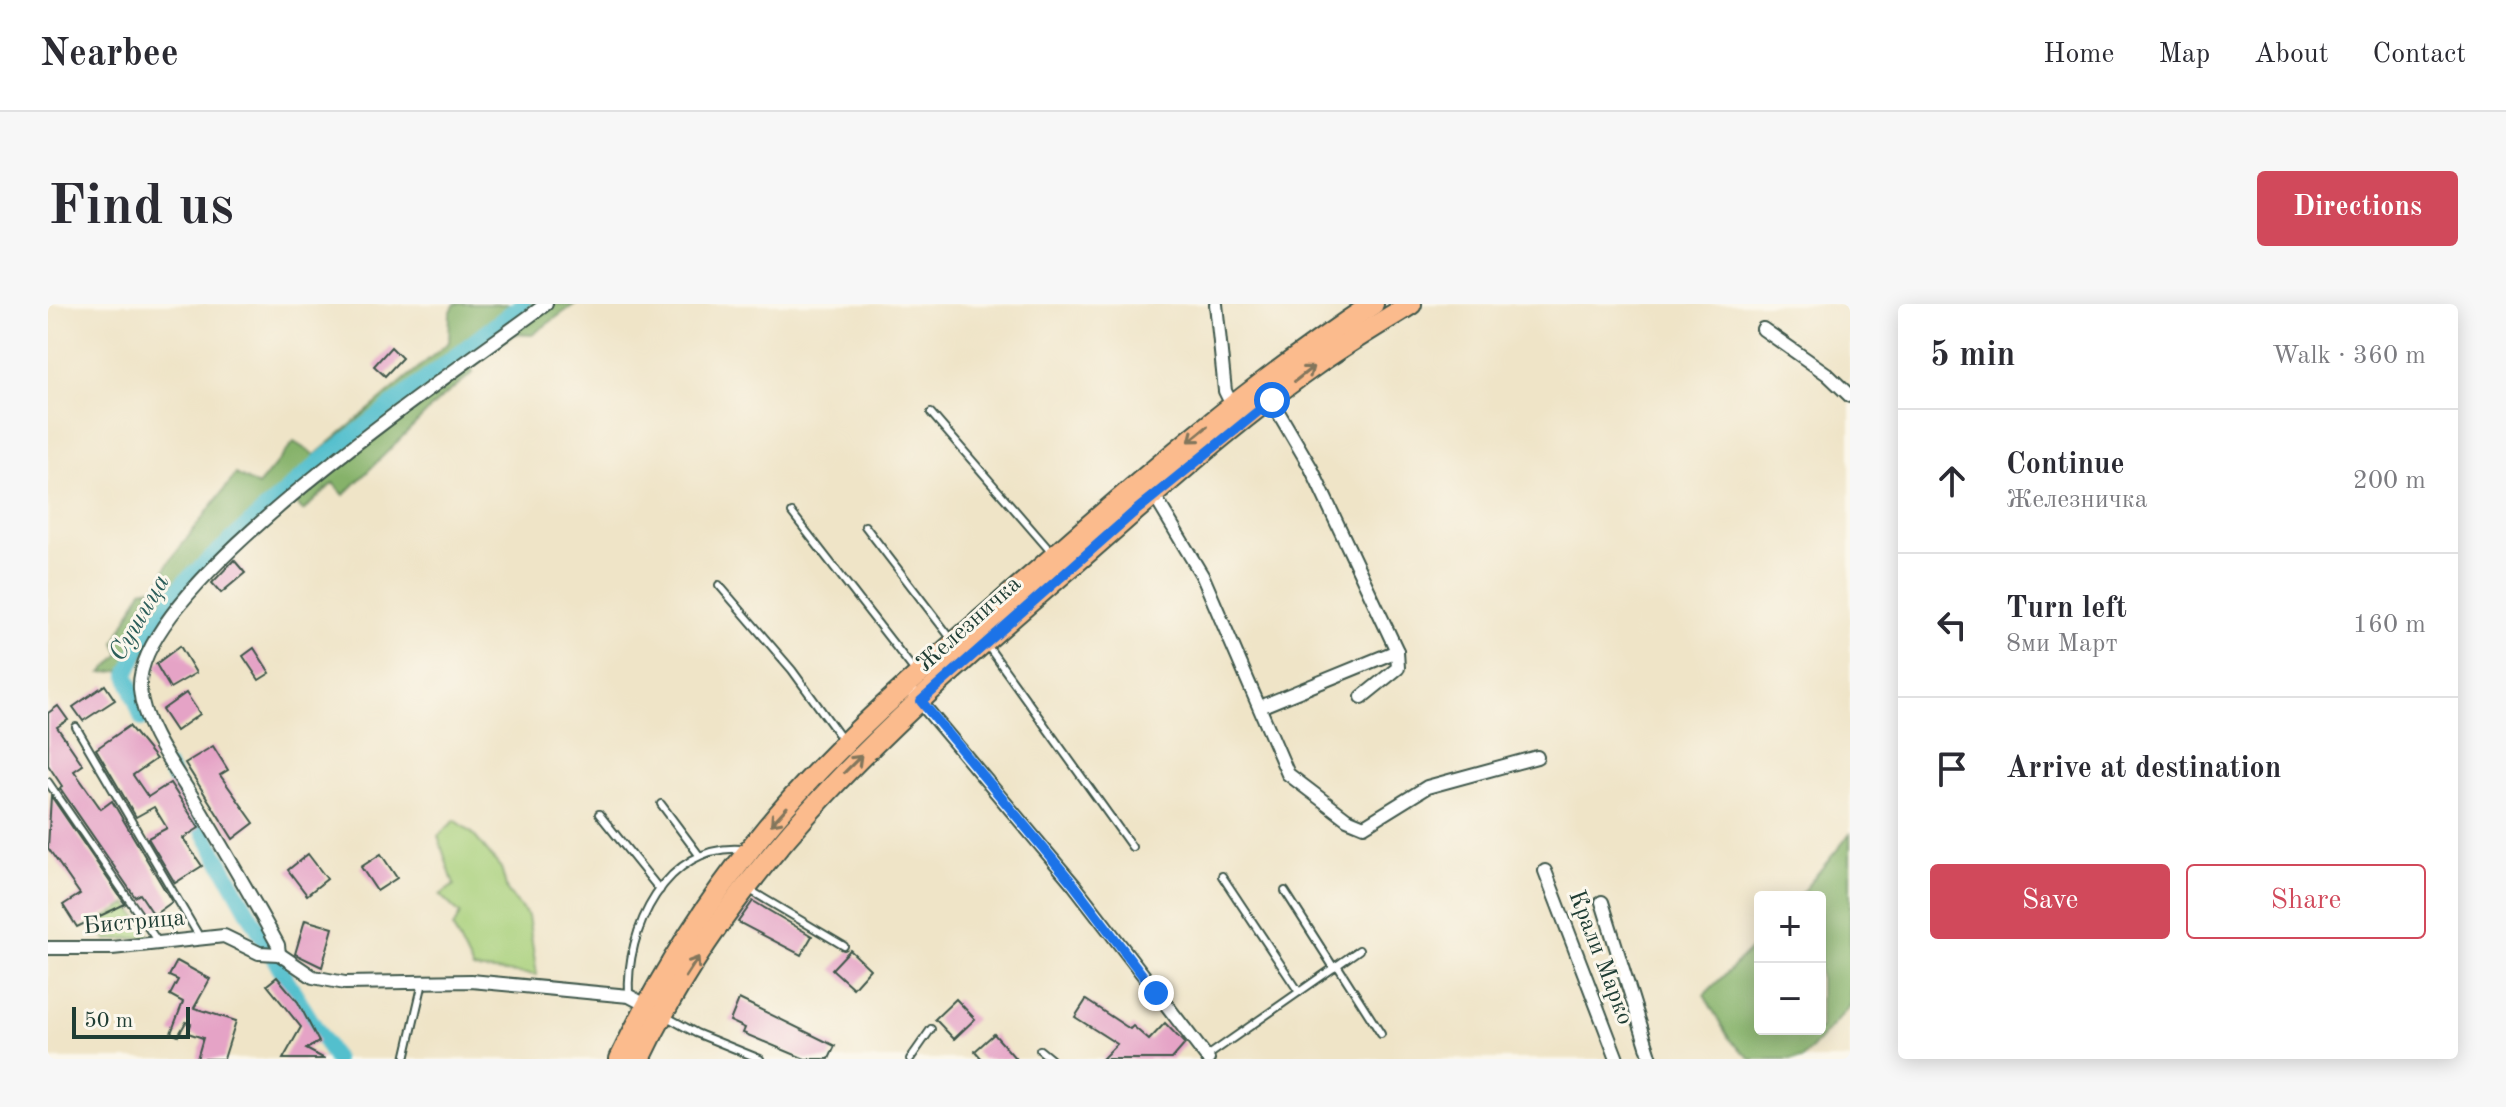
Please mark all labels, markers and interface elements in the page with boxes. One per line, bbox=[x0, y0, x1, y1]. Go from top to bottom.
text: Nearbee bbox=[40, 36, 179, 74]
text: Home bbox=[2043, 41, 2114, 69]
text: Map bbox=[2158, 41, 2210, 69]
text: About bbox=[2254, 41, 2329, 69]
text: Contact bbox=[2373, 41, 2466, 69]
button: Directions bbox=[2257, 171, 2458, 246]
text: Find us bbox=[48, 180, 234, 236]
text: 5 min bbox=[1930, 339, 2015, 373]
text: Walk · 360 m bbox=[2272, 343, 2426, 369]
one-way arrow bbox=[1293, 365, 1314, 383]
route start bbox=[1254, 382, 1290, 418]
one-way arrow bbox=[1188, 425, 1209, 443]
text: Continue bbox=[2006, 450, 2125, 480]
icon: ahead bbox=[1930, 459, 1974, 503]
text: 200 m bbox=[2353, 468, 2426, 494]
text: Железничка bbox=[2006, 487, 2148, 513]
water label: Сушица bbox=[105, 570, 175, 666]
street label: Железничка bbox=[913, 572, 1026, 677]
text: Turn left bbox=[2006, 594, 2127, 624]
icon: left bbox=[1930, 603, 1974, 647]
text: 160 m bbox=[2353, 612, 2426, 638]
text: 8ми Март bbox=[2006, 631, 2118, 657]
icon: arrive bbox=[1930, 747, 1974, 791]
text: Arrive at destination bbox=[2006, 754, 2281, 784]
one-way arrow bbox=[843, 755, 862, 774]
one-way arrow bbox=[770, 806, 788, 826]
button: Save bbox=[1930, 864, 2170, 939]
button: Share bbox=[2186, 864, 2426, 939]
street label: Крали Марко bbox=[1564, 887, 1637, 1028]
map controls bbox=[1754, 891, 1826, 1035]
button: + bbox=[1754, 891, 1826, 963]
street label: Бистрица bbox=[82, 907, 186, 939]
one-way arrow bbox=[684, 956, 700, 978]
button: − bbox=[1754, 963, 1826, 1035]
route end bbox=[1138, 975, 1174, 1011]
scale bar bbox=[72, 1003, 190, 1039]
text: 50 m bbox=[84, 1010, 133, 1032]

